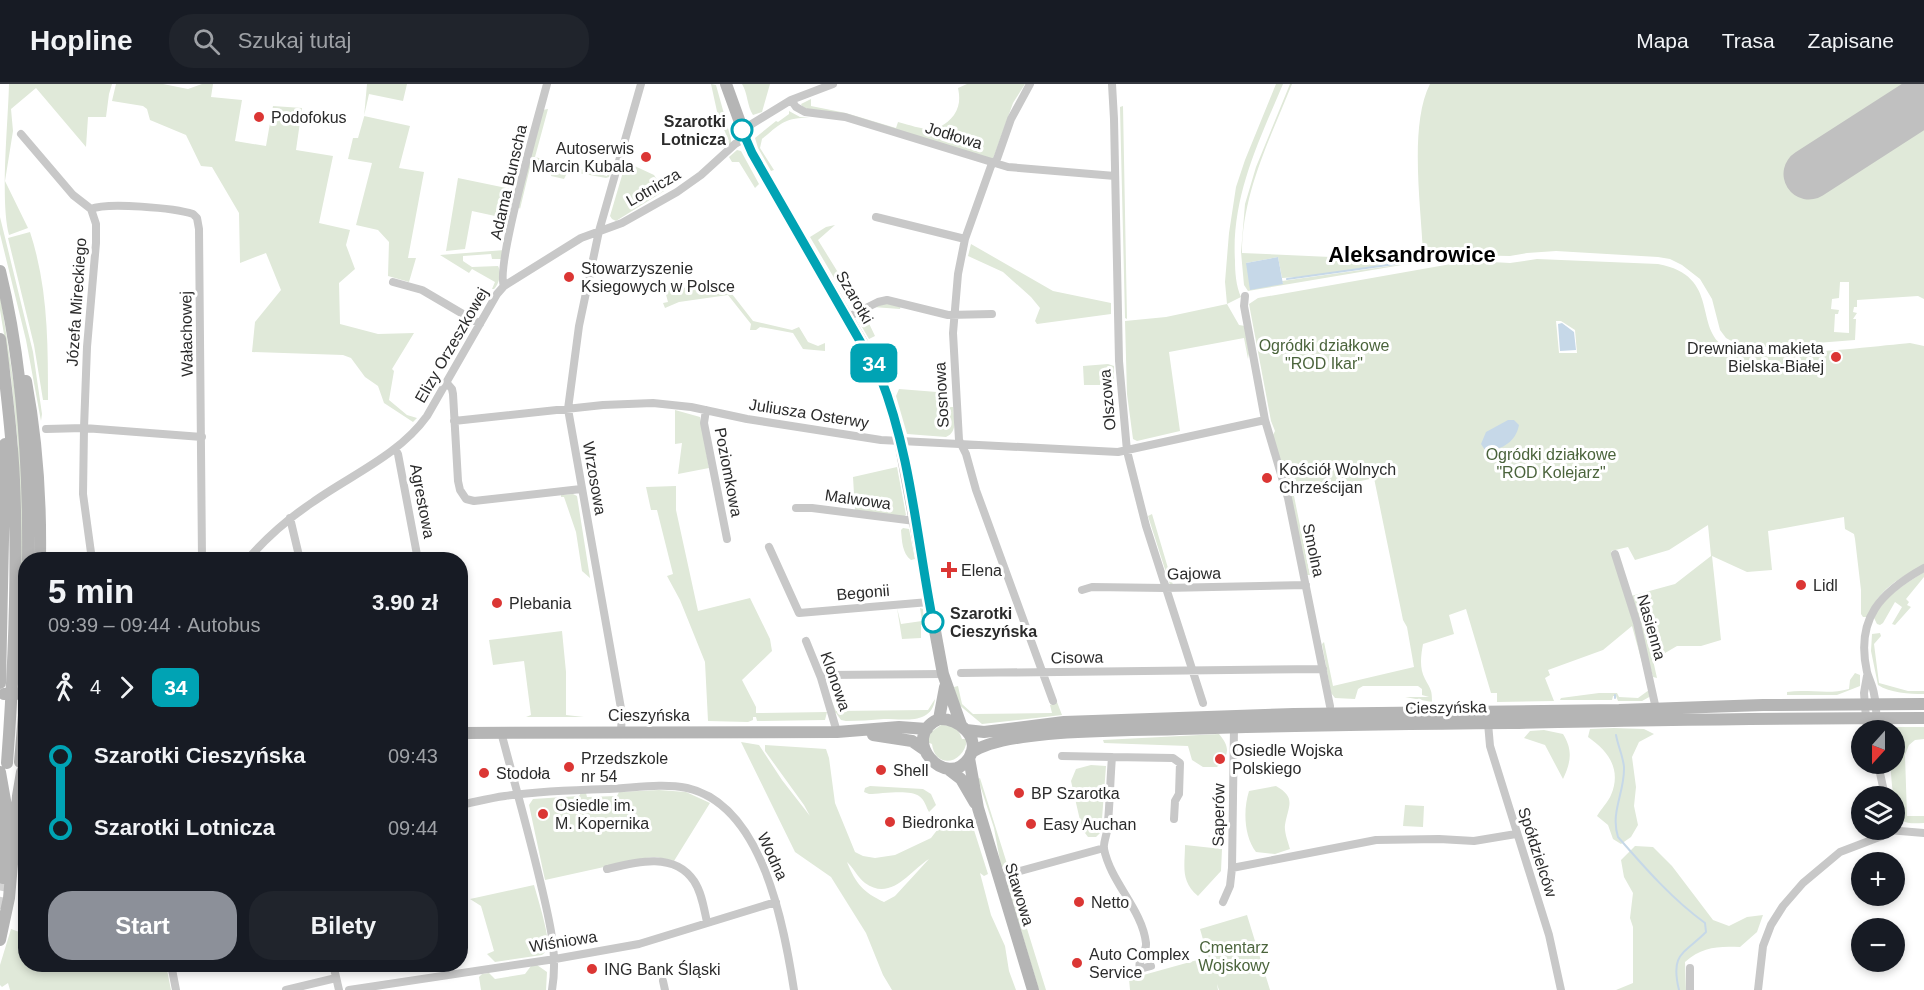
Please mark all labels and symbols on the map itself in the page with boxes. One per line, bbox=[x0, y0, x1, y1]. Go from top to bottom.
place label: Podofokus bbox=[271, 109, 347, 126]
marker: Podofokus bbox=[252, 110, 266, 124]
place label: Szarotki Lotnicza bbox=[661, 113, 726, 148]
marker: Szarotki Lotnicza bbox=[731, 119, 753, 141]
street label: Jodłowa bbox=[923, 119, 985, 152]
street label: Adama Bunscha bbox=[487, 123, 530, 241]
place label: Autoserwis Marcin Kubala bbox=[532, 140, 634, 175]
marker: Autoserwis Marcin Kubala bbox=[639, 150, 653, 164]
street label: Lotnicza bbox=[623, 165, 683, 210]
street label: Józefa Mireckiego bbox=[64, 237, 89, 367]
district label: Aleksandrowice bbox=[1328, 242, 1496, 267]
place label: Stowarzyszenie Ksiegowych w Polsce bbox=[581, 260, 735, 295]
street label: Szarotki bbox=[833, 268, 876, 327]
marker: Stowarzyszenie Ksiegowych w Polsce bbox=[562, 270, 576, 284]
street label: Elizy Orzeszkowej bbox=[412, 285, 491, 406]
street label: Wałachowej bbox=[177, 291, 196, 377]
park label: Ogródki działkowe "ROD Ikar" bbox=[1259, 337, 1389, 372]
place label: Drewniana makieta Bielska-Białej bbox=[1687, 340, 1824, 375]
line badge: 34 bbox=[847, 344, 901, 382]
marker: Drewniana makieta Bielska-Białej bbox=[1829, 350, 1843, 364]
street label: Sosnowa bbox=[931, 362, 952, 428]
street label: Olszowa bbox=[1096, 369, 1119, 431]
street label: Juliusza Osterwy bbox=[748, 396, 870, 431]
street label: Poziomkowa bbox=[712, 426, 746, 518]
street label: Wrzosowa bbox=[580, 440, 609, 516]
park label: Ogródki działkowe "ROD Kolejarz" bbox=[1486, 446, 1616, 481]
place label: Kościół Wolnych Chrześcijan bbox=[1279, 461, 1396, 496]
street label: Agrestowa bbox=[407, 462, 438, 540]
marker: Kościół Wolnych Chrześcijan bbox=[1260, 471, 1274, 485]
street label: Malwowa bbox=[824, 486, 892, 513]
street label: Smolna bbox=[1300, 522, 1327, 579]
place label: Elena bbox=[961, 562, 1002, 579]
marker: Elena bbox=[942, 563, 956, 577]
street label: Gajowa bbox=[1167, 565, 1221, 582]
place label: Lidl bbox=[1813, 577, 1838, 594]
marker: Lidl bbox=[1794, 578, 1808, 592]
street label: Begonii bbox=[836, 582, 890, 603]
street label: Nasienna bbox=[1634, 592, 1669, 662]
place label: Plebania bbox=[509, 595, 571, 612]
marker: Plebania bbox=[490, 596, 504, 610]
place label: Szarotki Cieszyńska bbox=[950, 605, 1037, 640]
marker: Szarotki Cieszyńska bbox=[922, 611, 944, 633]
street label: Klonowa bbox=[817, 649, 854, 713]
street label: Cisowa bbox=[1051, 649, 1103, 666]
street label: Cieszyńska bbox=[1405, 698, 1487, 717]
street label: Cieszyńska bbox=[608, 707, 690, 724]
north arrow bbox=[1851, 720, 1905, 774]
place label: Osiedle Wojska Polskiego bbox=[1232, 742, 1343, 777]
place label: Przedszkole nr 54 bbox=[581, 750, 668, 785]
marker: Osiedle Wojska Polskiego bbox=[1213, 752, 1227, 766]
marker: Przedszkole nr 54 bbox=[562, 760, 576, 774]
place label: Shell bbox=[893, 762, 929, 779]
marker: Shell bbox=[874, 763, 888, 777]
place label: Stodoła bbox=[496, 765, 550, 782]
marker: Stodoła bbox=[477, 766, 491, 780]
street label: Saperów bbox=[1209, 783, 1228, 847]
place label: BP Szarotka bbox=[1031, 785, 1120, 802]
marker: BP Szarotka bbox=[1012, 786, 1026, 800]
place label: Osiedle im. M. Kopernika bbox=[555, 797, 649, 832]
street label: Spółdzielców bbox=[1515, 805, 1560, 900]
marker: Osiedle im. M. Kopernika bbox=[536, 807, 550, 821]
place label: Biedronka bbox=[902, 814, 974, 831]
marker: Biedronka bbox=[883, 815, 897, 829]
place label: Easy Auchan bbox=[1043, 816, 1136, 833]
marker: Easy Auchan bbox=[1024, 817, 1038, 831]
street label: Wodna bbox=[754, 830, 791, 883]
street label: Stawowa bbox=[1002, 861, 1037, 928]
place label: Netto bbox=[1091, 894, 1129, 911]
marker: Netto bbox=[1072, 895, 1086, 909]
street label: Wiśniowa bbox=[528, 928, 598, 955]
park label: Cmentarz Wojskowy bbox=[1198, 939, 1270, 974]
place label: Auto Complex Service bbox=[1089, 946, 1190, 981]
marker: Auto Complex Service bbox=[1070, 956, 1084, 970]
place label: ING Bank Śląski bbox=[604, 960, 720, 978]
marker: ING Bank Śląski bbox=[585, 962, 599, 976]

